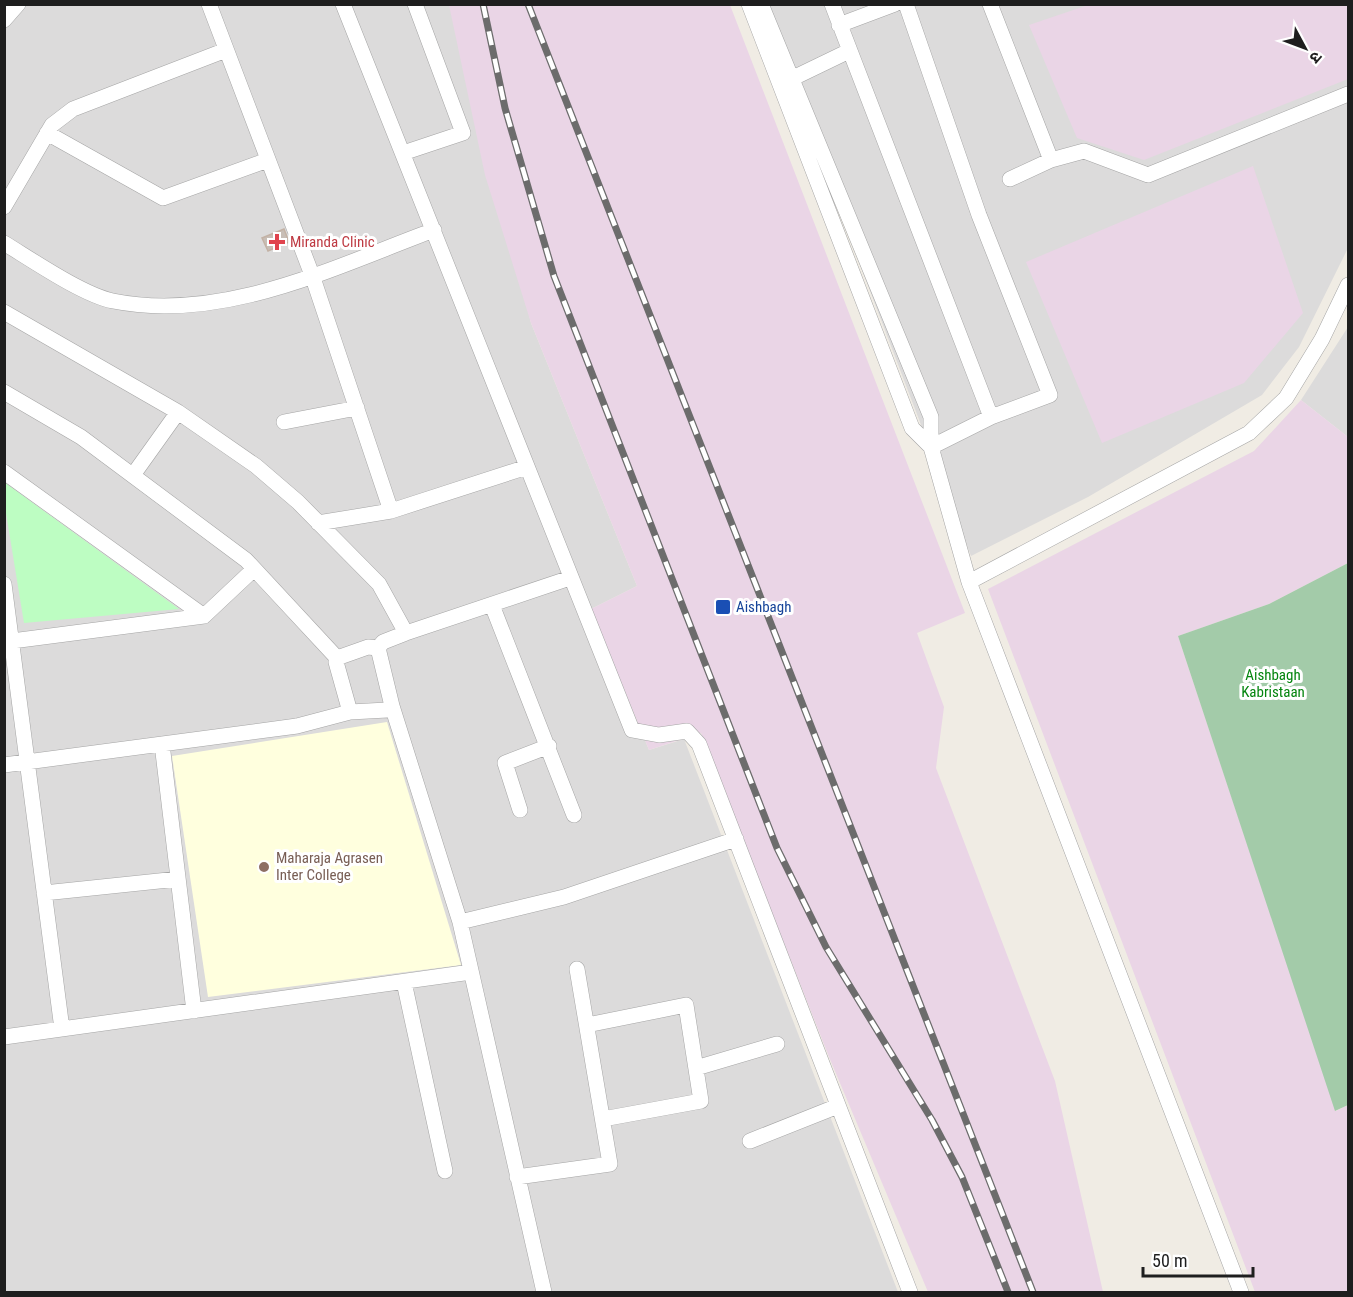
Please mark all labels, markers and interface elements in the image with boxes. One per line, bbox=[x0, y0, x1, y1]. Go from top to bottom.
north arrow bbox=[1275, 18, 1335, 78]
text: उ bbox=[1305, 48, 1326, 68]
marker: Miranda Clinic bbox=[268, 233, 286, 251]
place label: Miranda Clinic bbox=[290, 233, 375, 251]
marker: Aishbagh bbox=[714, 598, 732, 616]
place label: Aishbagh bbox=[736, 598, 791, 616]
park label: Aishbagh Kabristaan bbox=[1241, 666, 1305, 701]
place label: Maharaja Agrasen Inter College bbox=[276, 849, 383, 884]
marker: Maharaja Agrasen Inter College bbox=[257, 860, 271, 874]
scale bar bbox=[1143, 1240, 1252, 1278]
text: 50 m bbox=[1152, 1250, 1187, 1271]

